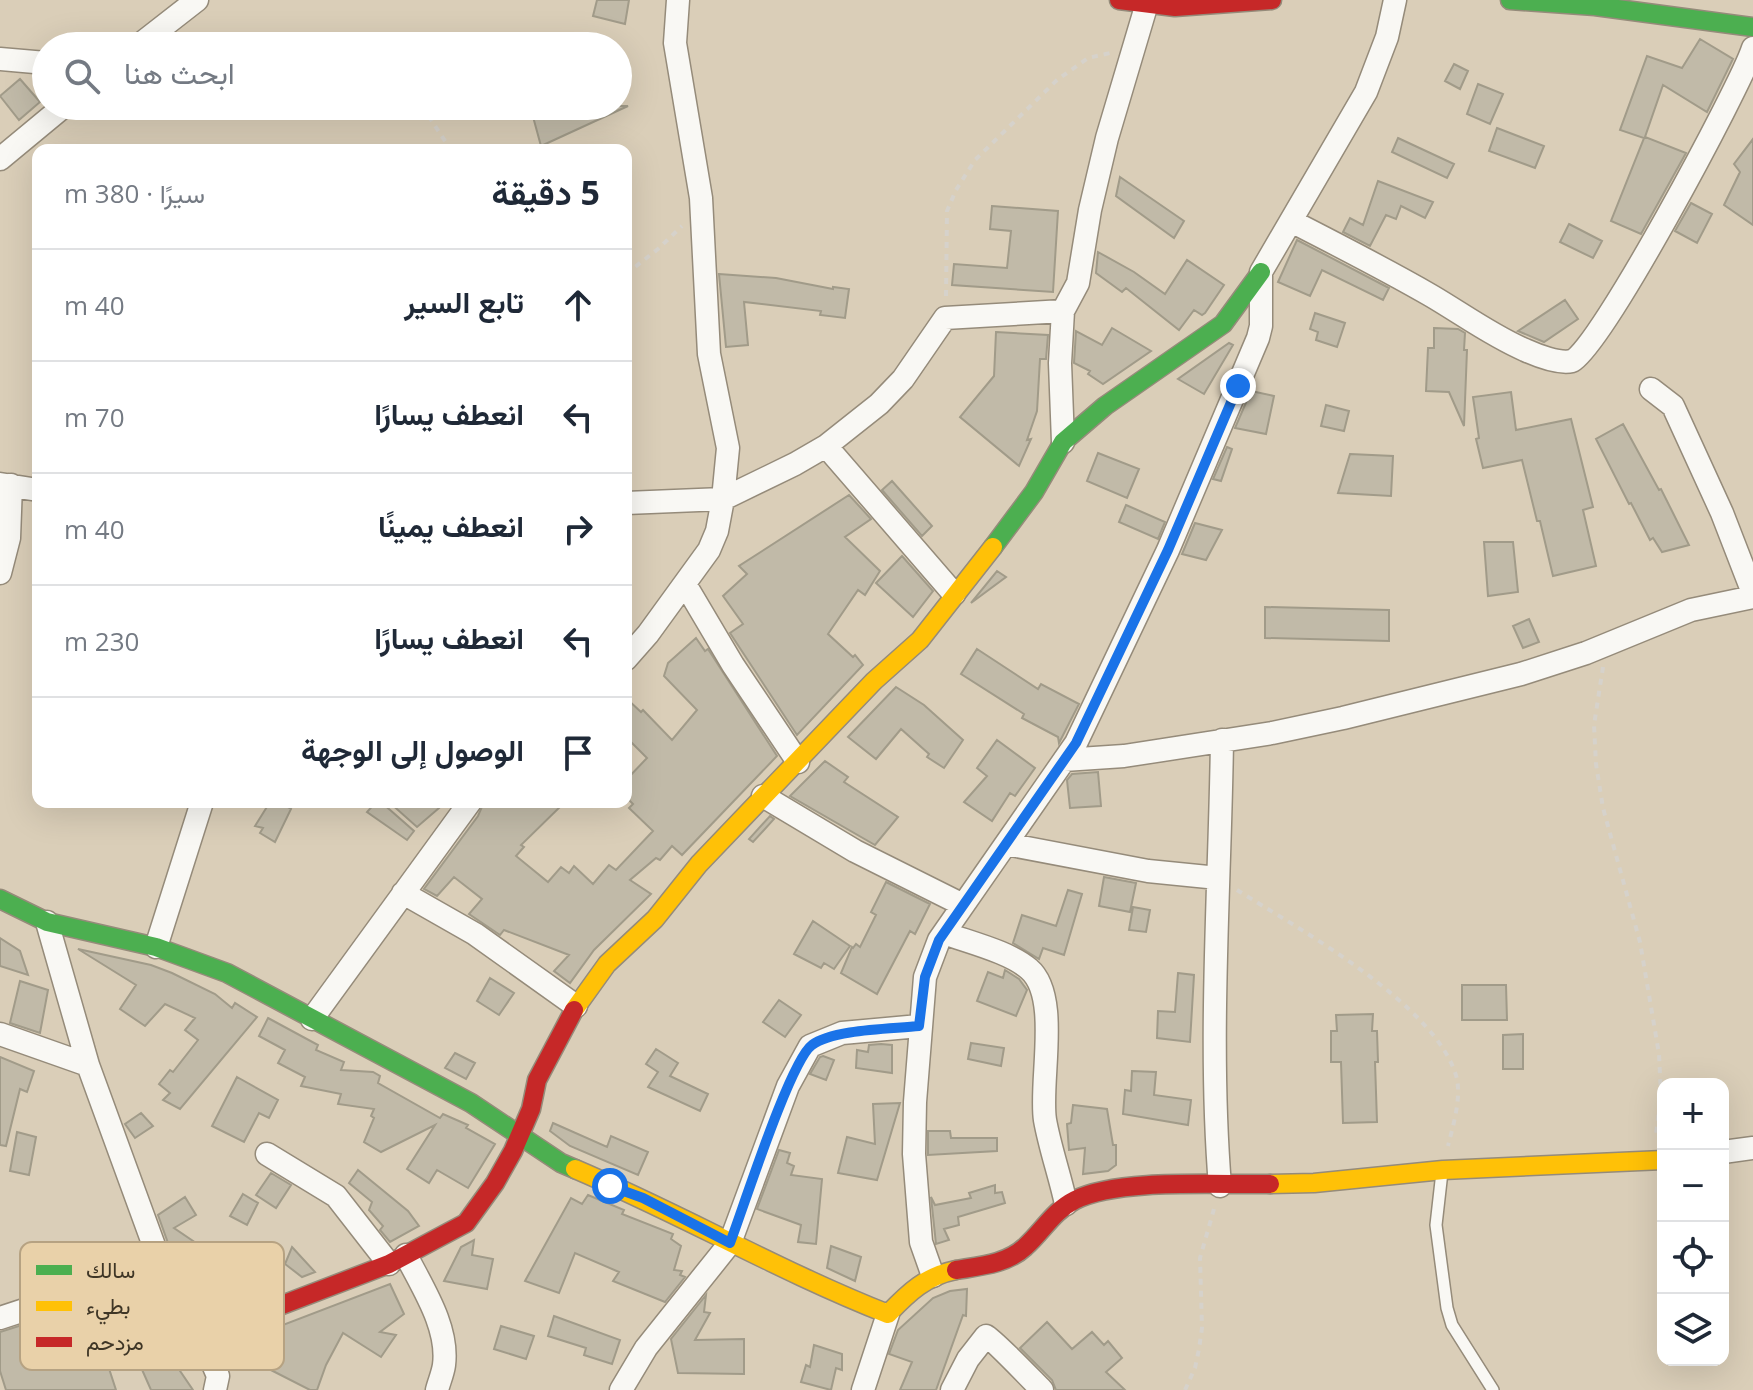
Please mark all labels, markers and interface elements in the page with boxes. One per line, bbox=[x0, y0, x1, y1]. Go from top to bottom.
search box bbox=[32, 32, 632, 120]
text: ابحث هنا bbox=[124, 52, 235, 93]
icon: search bbox=[60, 54, 104, 98]
text: 5 دقيقة bbox=[492, 169, 600, 215]
text: سيرًا · 380 m bbox=[64, 175, 205, 211]
text: تابع السير bbox=[404, 281, 524, 322]
icon: ahead bbox=[556, 283, 600, 327]
text: 40 m bbox=[64, 287, 125, 323]
route end bbox=[1220, 368, 1256, 404]
text: انعطف يسارًا bbox=[374, 393, 524, 434]
icon: left bbox=[556, 395, 600, 439]
text: 70 m bbox=[64, 399, 125, 435]
text: انعطف يمينًا bbox=[378, 505, 524, 546]
icon: right bbox=[556, 507, 600, 551]
text: 40 m bbox=[64, 511, 125, 547]
text: انعطف يسارًا bbox=[374, 617, 524, 658]
icon: left bbox=[556, 619, 600, 663]
text: 230 m bbox=[64, 623, 139, 659]
text: الوصول إلى الوجهة bbox=[301, 729, 524, 770]
icon: arrive bbox=[556, 731, 600, 775]
map controls bbox=[1657, 1078, 1729, 1366]
button: + bbox=[1657, 1078, 1729, 1150]
button: − bbox=[1657, 1150, 1729, 1222]
route start bbox=[592, 1168, 628, 1204]
button: locate bbox=[1657, 1222, 1729, 1294]
legend bbox=[20, 1242, 284, 1370]
text: سالك bbox=[86, 1254, 135, 1284]
text: بطيء bbox=[86, 1290, 131, 1325]
button: layers bbox=[1657, 1294, 1729, 1366]
text: مزدحم bbox=[86, 1326, 144, 1357]

